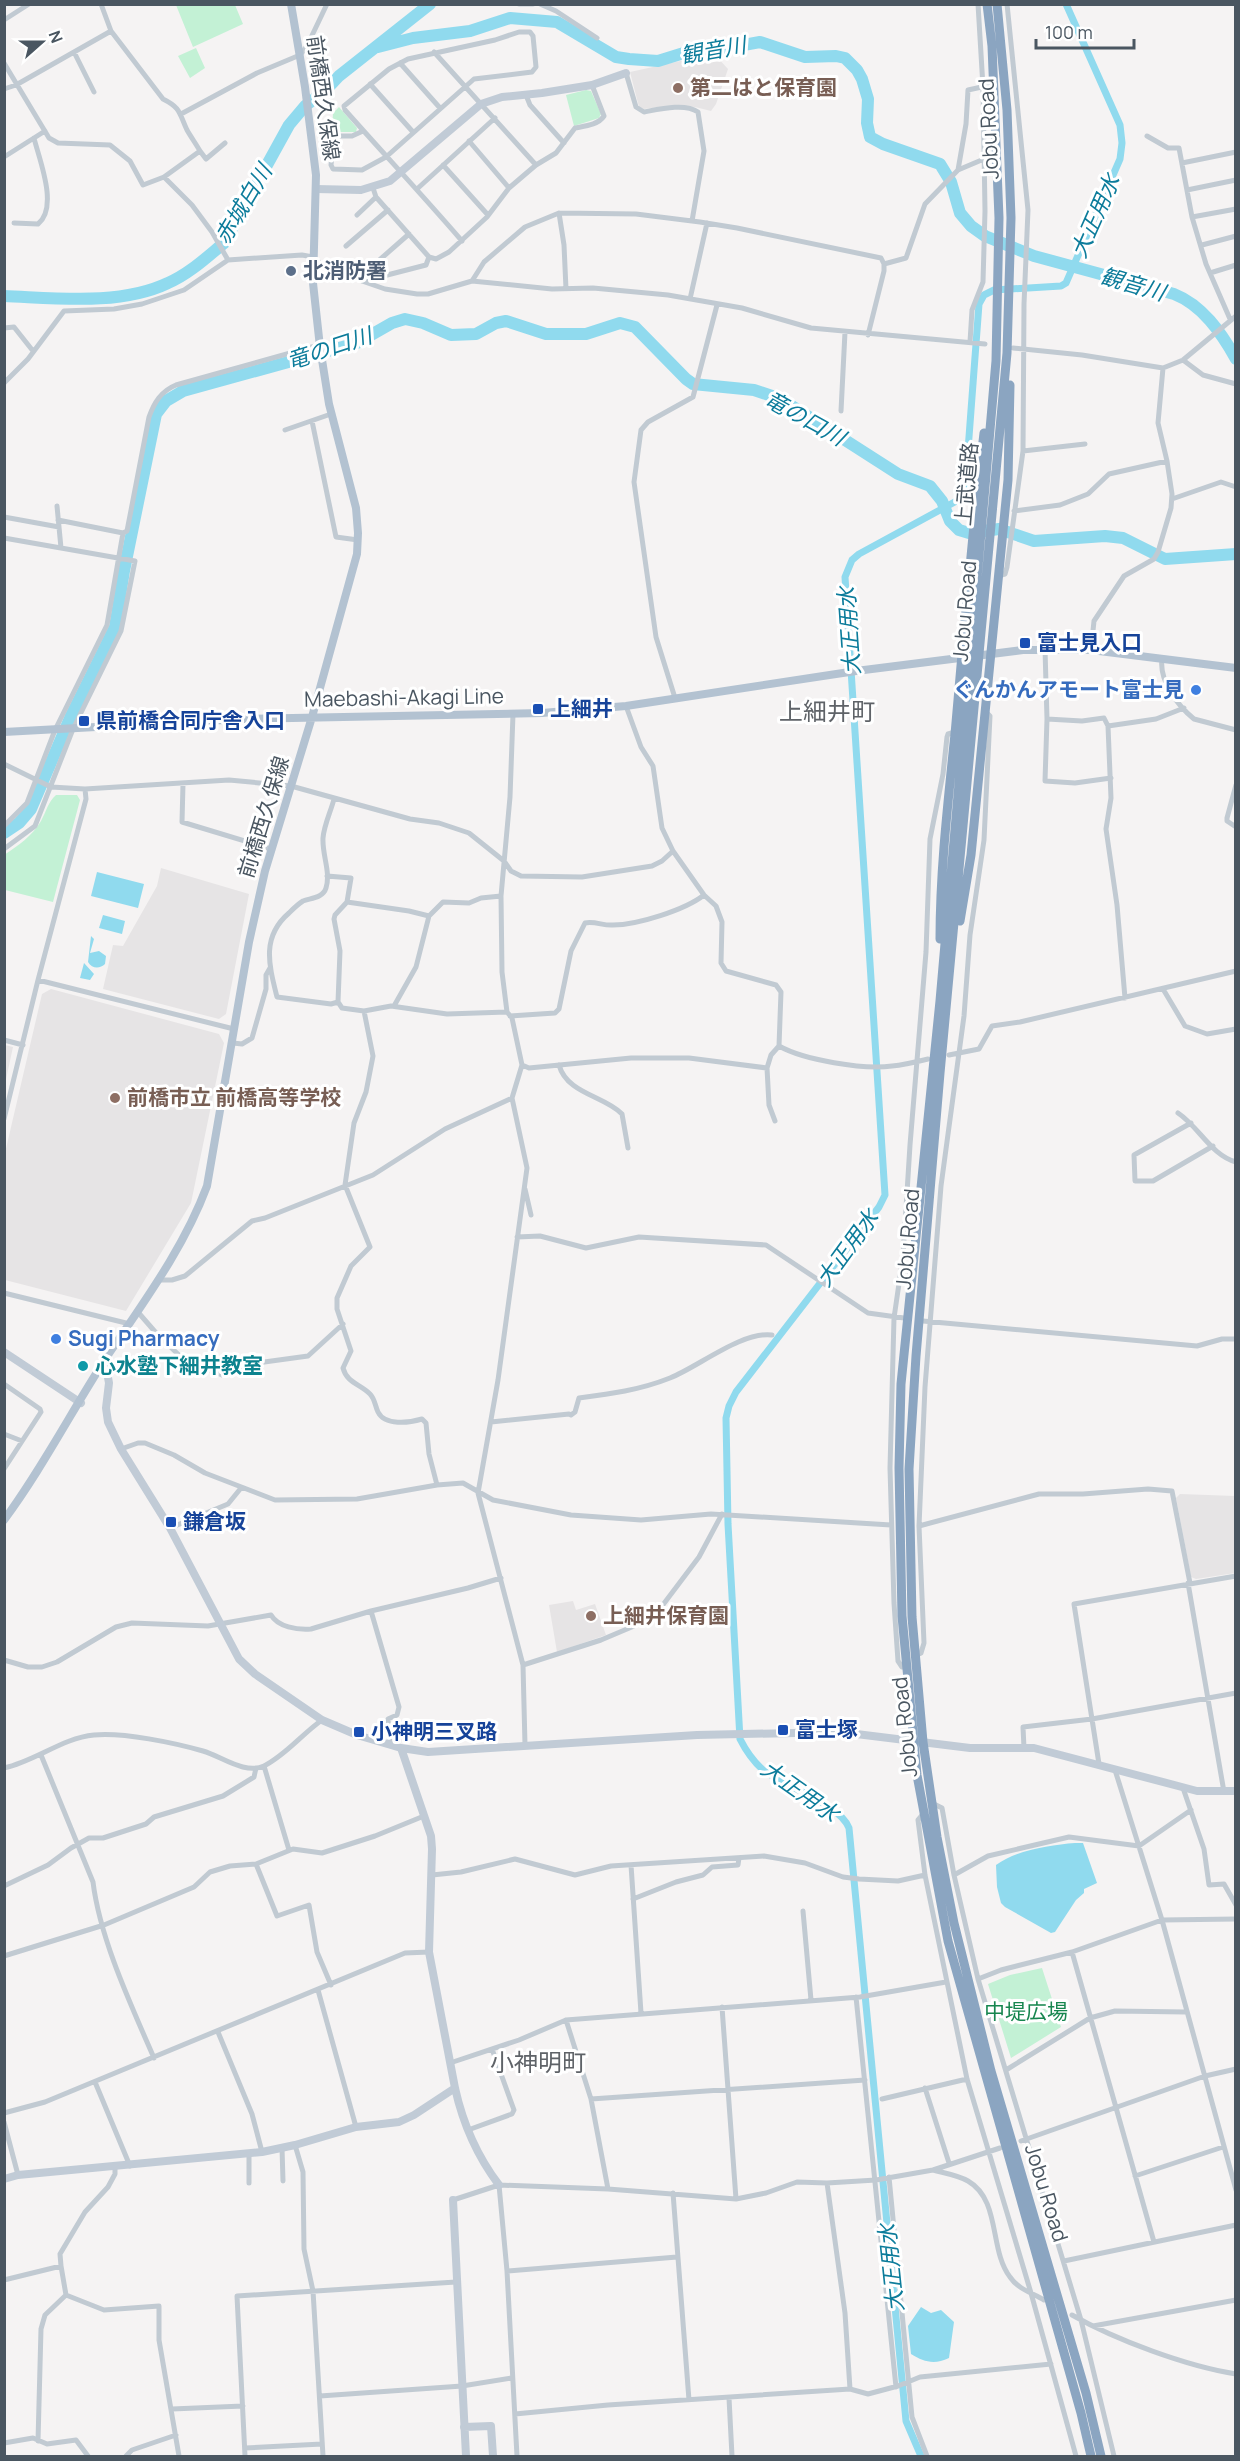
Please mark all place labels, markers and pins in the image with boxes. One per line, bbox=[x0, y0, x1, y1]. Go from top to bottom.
place label: 第二はと保育園 bbox=[690, 73, 837, 101]
marker: 第二はと保育園 bbox=[671, 81, 685, 95]
place label: 北消防署 bbox=[303, 256, 387, 284]
marker: 北消防署 bbox=[284, 264, 298, 278]
place label: 富士見入口 bbox=[1037, 628, 1142, 656]
marker: 富士見入口 bbox=[1018, 636, 1032, 650]
place label: ぐんかんアモート富士見 bbox=[953, 675, 1184, 703]
marker: ぐんかんアモート富士見 bbox=[1189, 683, 1203, 697]
place label: 上細井 bbox=[550, 694, 613, 722]
marker: 上細井 bbox=[531, 702, 545, 716]
place label: 県前橋合同庁舎入口 bbox=[96, 706, 285, 734]
marker: 県前橋合同庁舎入口 bbox=[77, 714, 91, 728]
place label: 前橋市立 前橋高等学校 bbox=[127, 1083, 341, 1111]
marker: 前橋市立 前橋高等学校 bbox=[108, 1091, 122, 1105]
place label: Sugi Pharmacy bbox=[68, 1324, 220, 1352]
marker: Sugi Pharmacy bbox=[49, 1332, 63, 1346]
place label: 心水塾下細井教室 bbox=[95, 1351, 263, 1379]
marker: 心水塾下細井教室 bbox=[76, 1359, 90, 1373]
place label: 鎌倉坂 bbox=[183, 1507, 246, 1535]
marker: 鎌倉坂 bbox=[164, 1515, 178, 1529]
place label: 上細井保育園 bbox=[603, 1601, 729, 1629]
marker: 上細井保育園 bbox=[584, 1609, 598, 1623]
place label: 富士塚 bbox=[795, 1715, 858, 1743]
place label: 小神明三叉路 bbox=[371, 1717, 497, 1745]
marker: 富士塚 bbox=[776, 1723, 790, 1737]
marker: 小神明三叉路 bbox=[352, 1725, 366, 1739]

